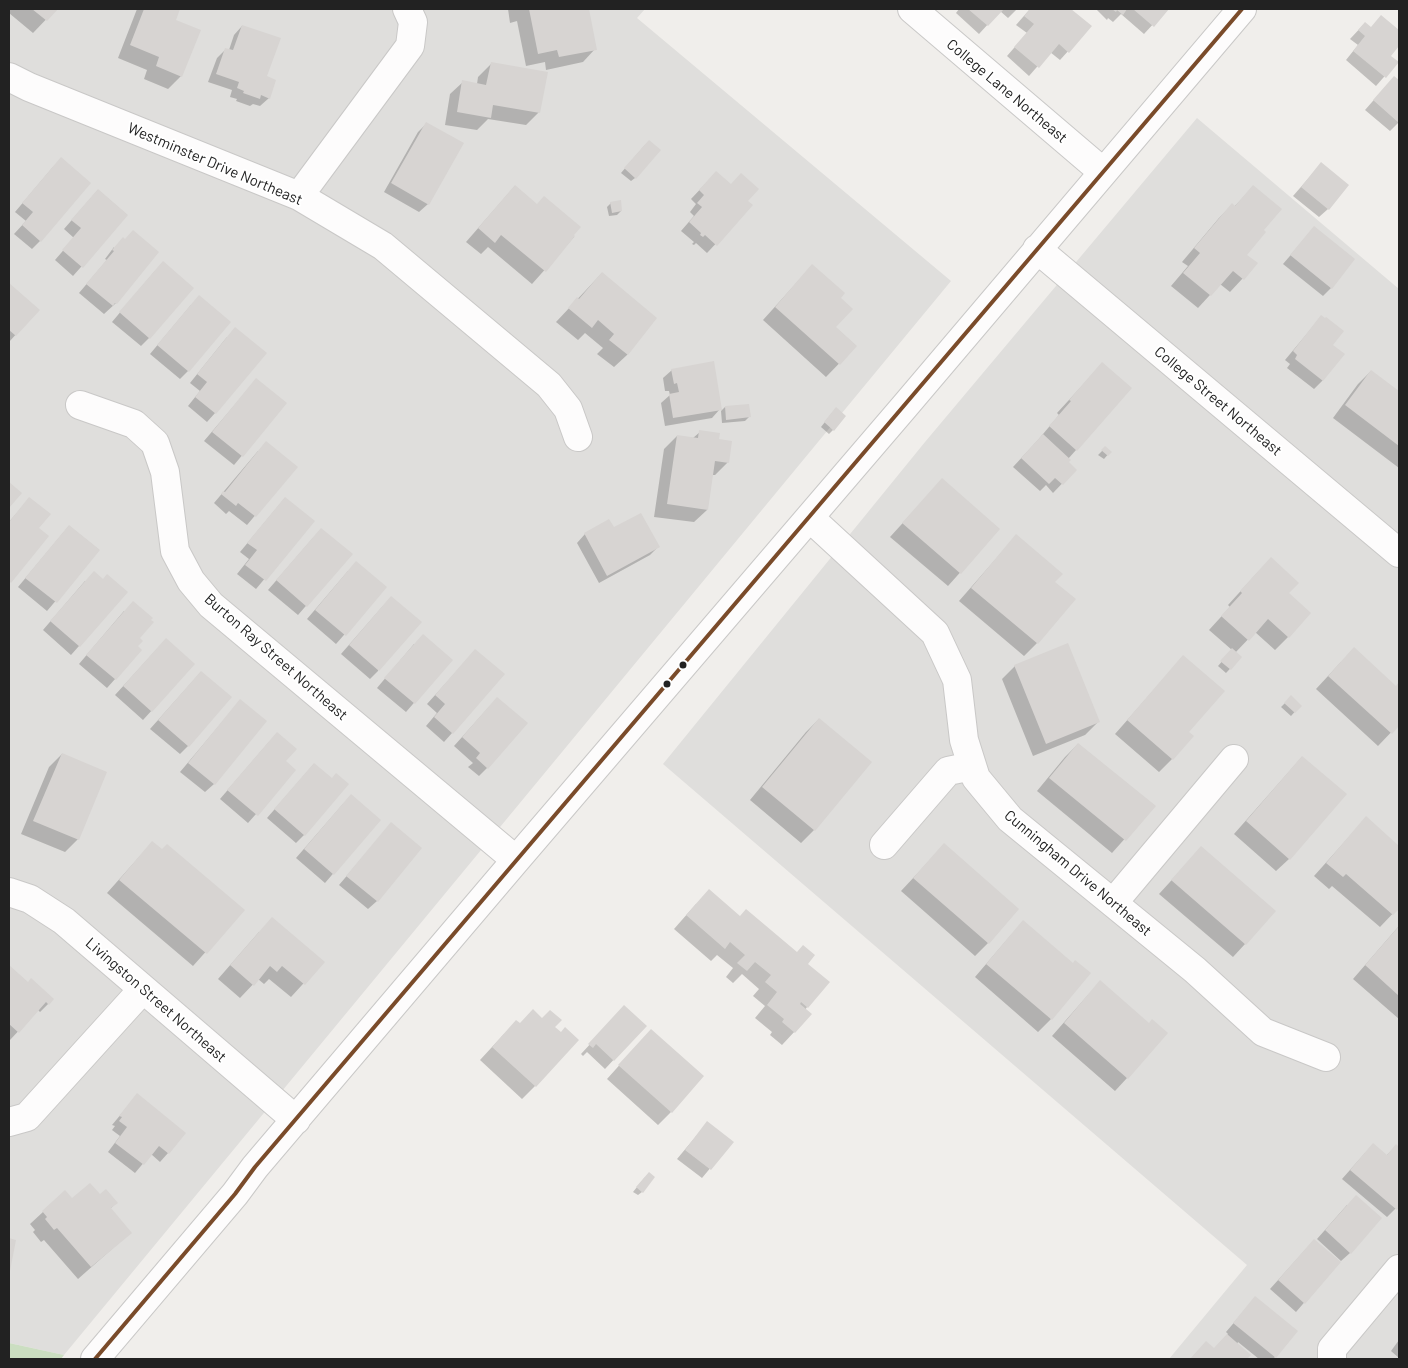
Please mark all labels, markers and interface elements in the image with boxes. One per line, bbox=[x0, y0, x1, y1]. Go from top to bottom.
street label: College Lane Northeast bbox=[943, 35, 1071, 147]
street label: Westminster Drive Northeast bbox=[125, 119, 305, 209]
street label: College Street Northeast bbox=[1151, 342, 1285, 460]
street label: Burton Ray Street Northeast bbox=[201, 590, 351, 724]
unlabelled marker bbox=[678, 660, 688, 670]
unlabelled marker bbox=[662, 679, 672, 689]
street label: Cunningham Drive Northeast bbox=[1001, 806, 1155, 940]
street label: Livingston Street Northeast bbox=[82, 934, 230, 1066]

